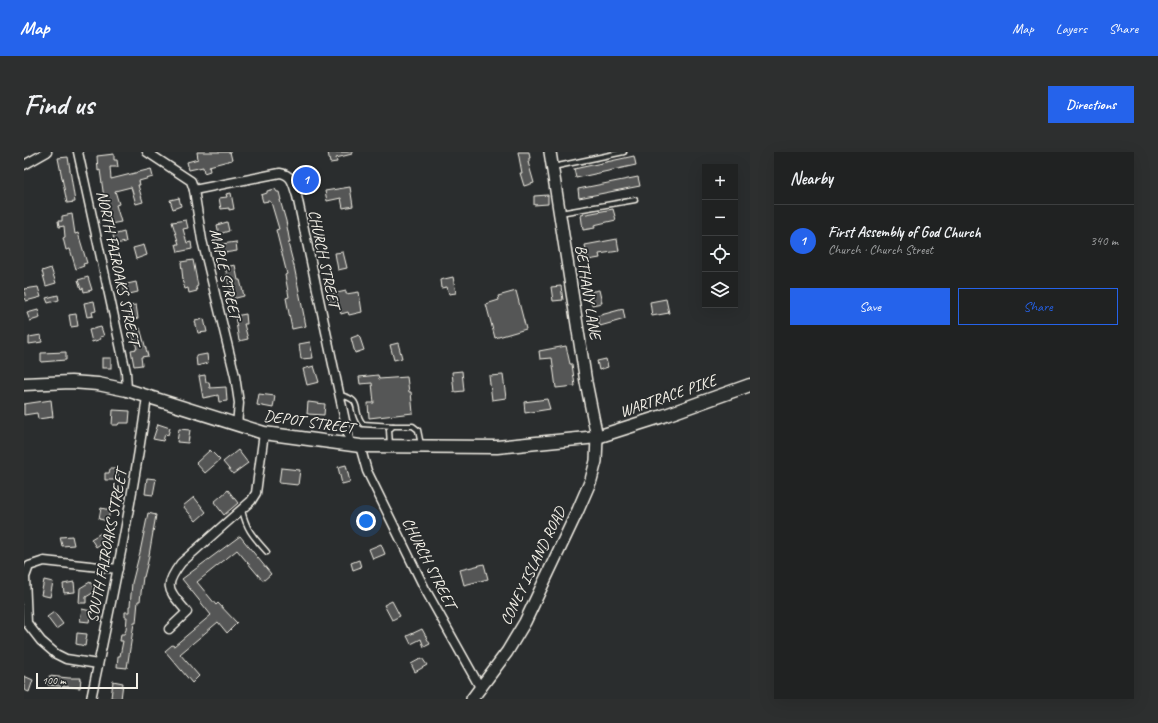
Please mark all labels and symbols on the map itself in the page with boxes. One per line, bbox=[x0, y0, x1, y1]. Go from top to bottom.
pin: 1 bbox=[293, 165, 319, 195]
street label: NORTH FAIROAKS STREET bbox=[92, 189, 145, 352]
street label: CHURCH STREET bbox=[304, 208, 345, 314]
street label: MAPLE STREET bbox=[205, 227, 246, 325]
street label: BETHANY LANE bbox=[571, 243, 606, 343]
street label: WARTRACE PIKE bbox=[617, 369, 721, 422]
street label: DEPOT STREET bbox=[263, 406, 359, 439]
street label: SOUTH FAIROAKS STREET bbox=[82, 464, 132, 624]
street label: CONEY ISLAND ROAD bbox=[496, 502, 571, 628]
your location bbox=[356, 511, 376, 531]
street label: CHURCH STREET bbox=[397, 514, 463, 616]
scale bar bbox=[36, 671, 138, 690]

